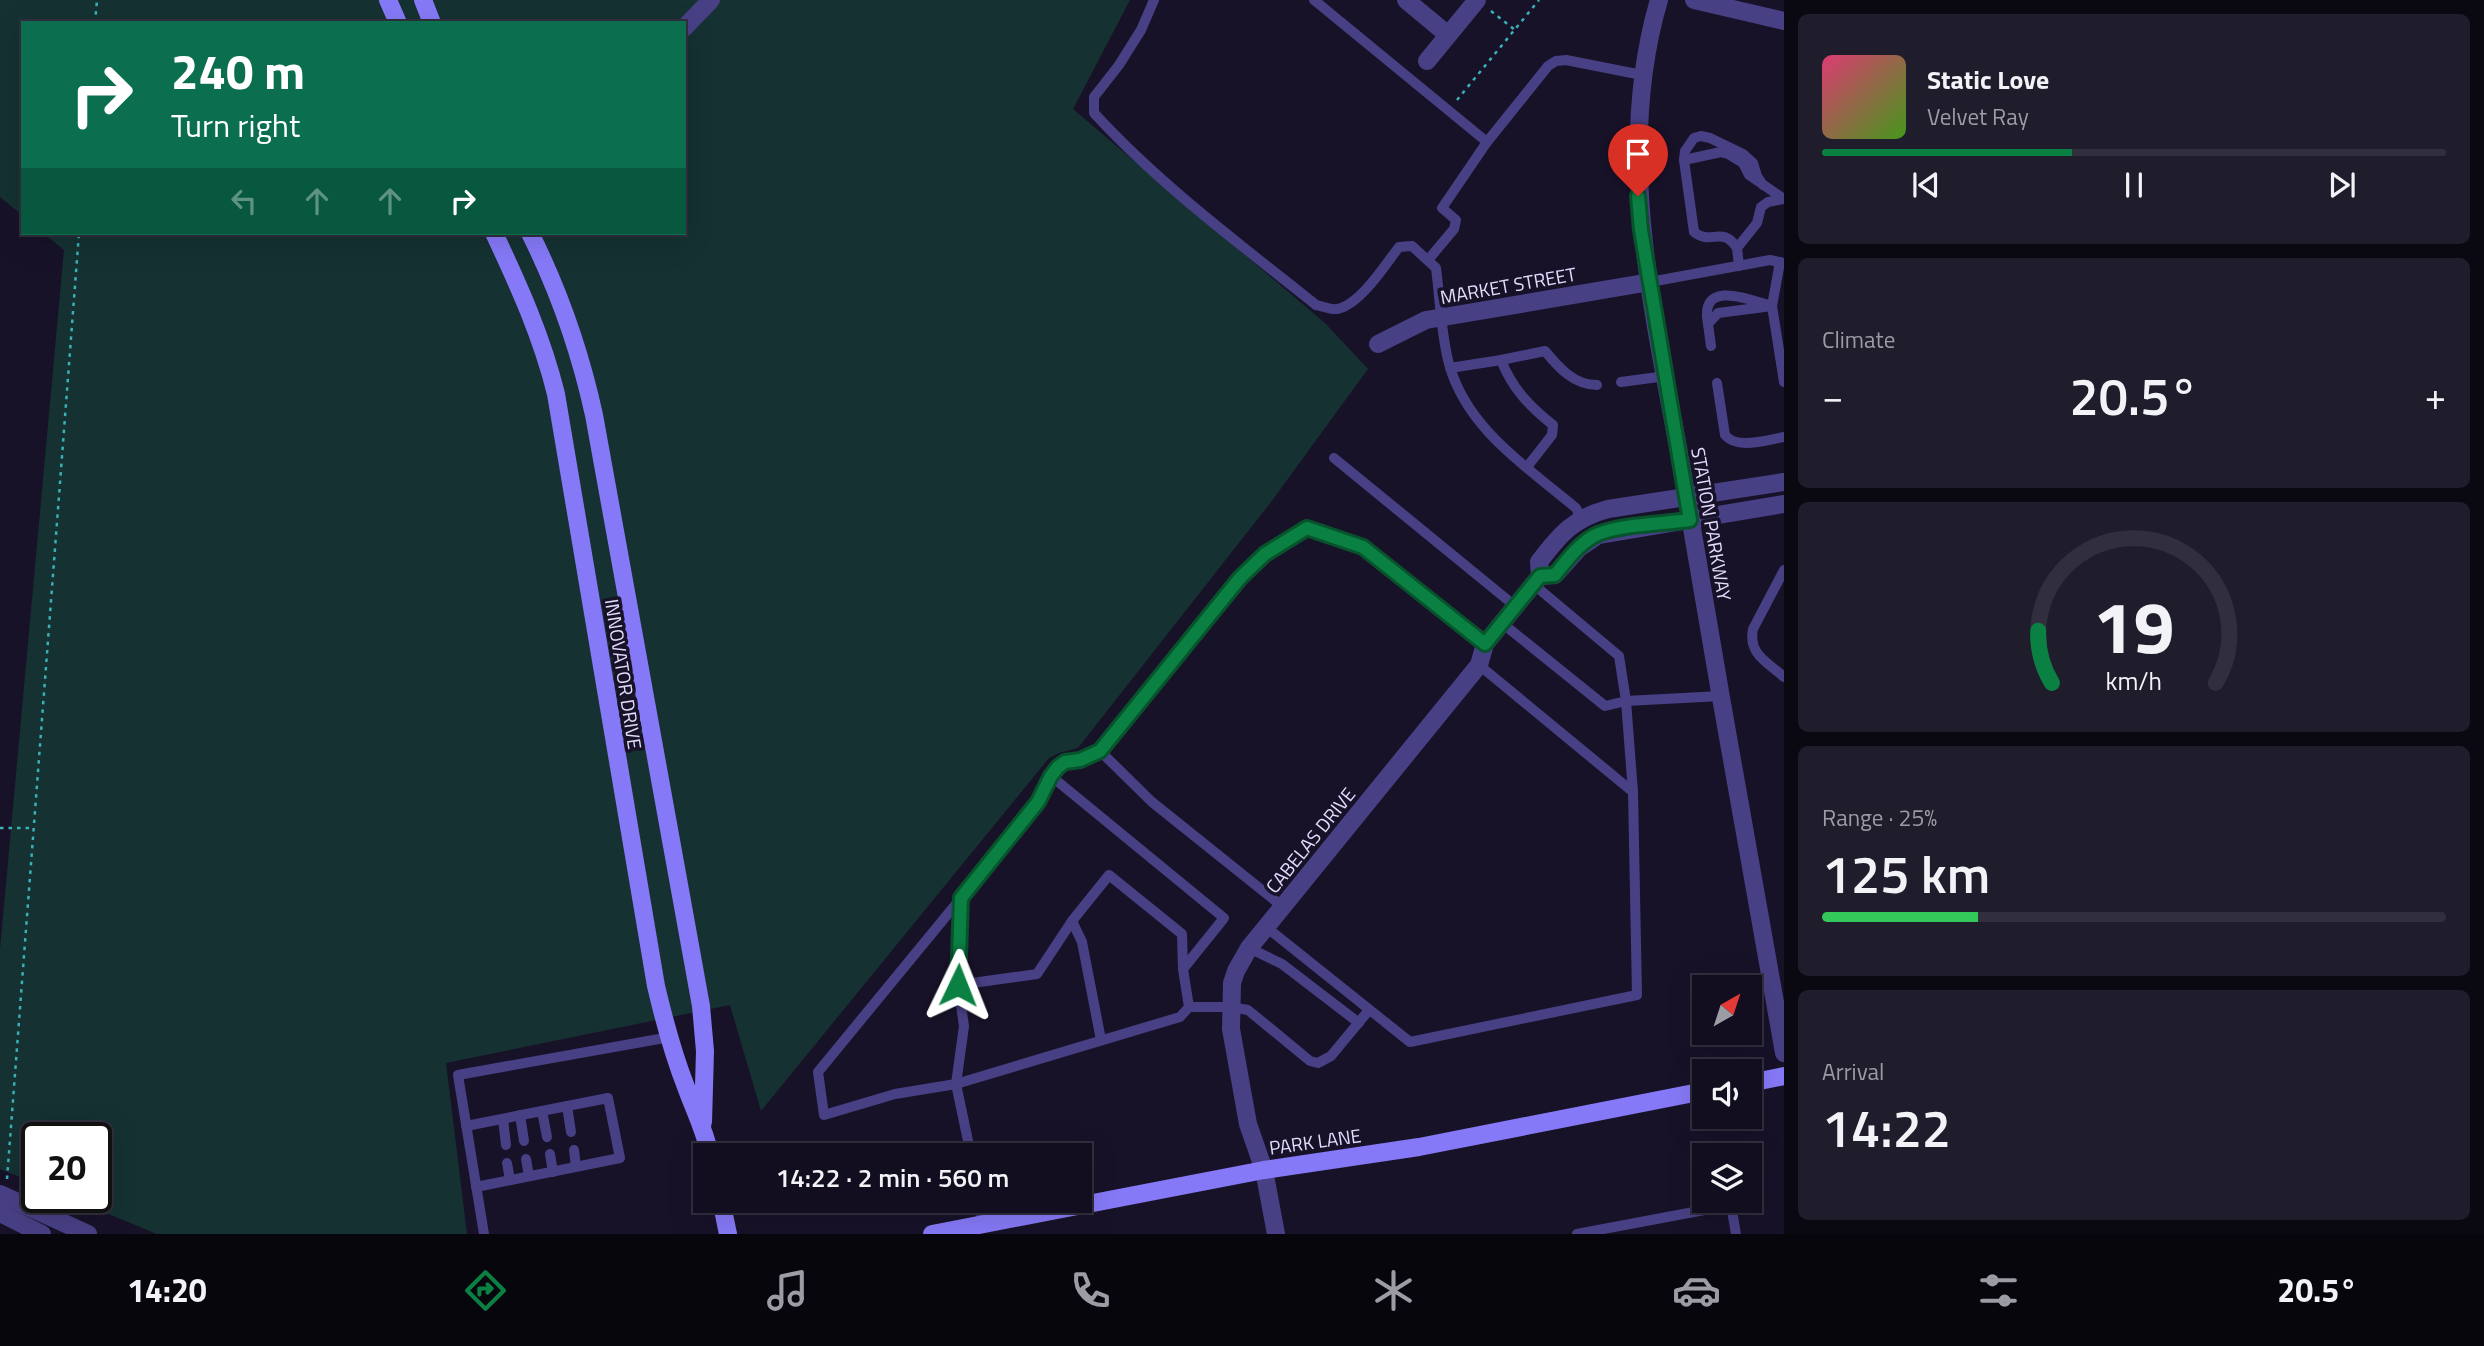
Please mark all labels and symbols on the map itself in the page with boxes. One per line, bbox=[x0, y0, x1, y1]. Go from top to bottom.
pin bbox=[1608, 124, 1668, 196]
street label: MARKET STREET bbox=[1438, 259, 1578, 311]
street label: STATION PARKWAY bbox=[1684, 445, 1740, 604]
street label: INNOVATOR DRIVE bbox=[598, 597, 650, 751]
street label: CABELAS DRIVE bbox=[1258, 781, 1362, 899]
position arrow bbox=[921, 948, 995, 1022]
north arrow bbox=[1692, 975, 1762, 1045]
street label: PARK LANE bbox=[1267, 1120, 1363, 1162]
speed limit sign: 20 bbox=[21, 1122, 112, 1213]

